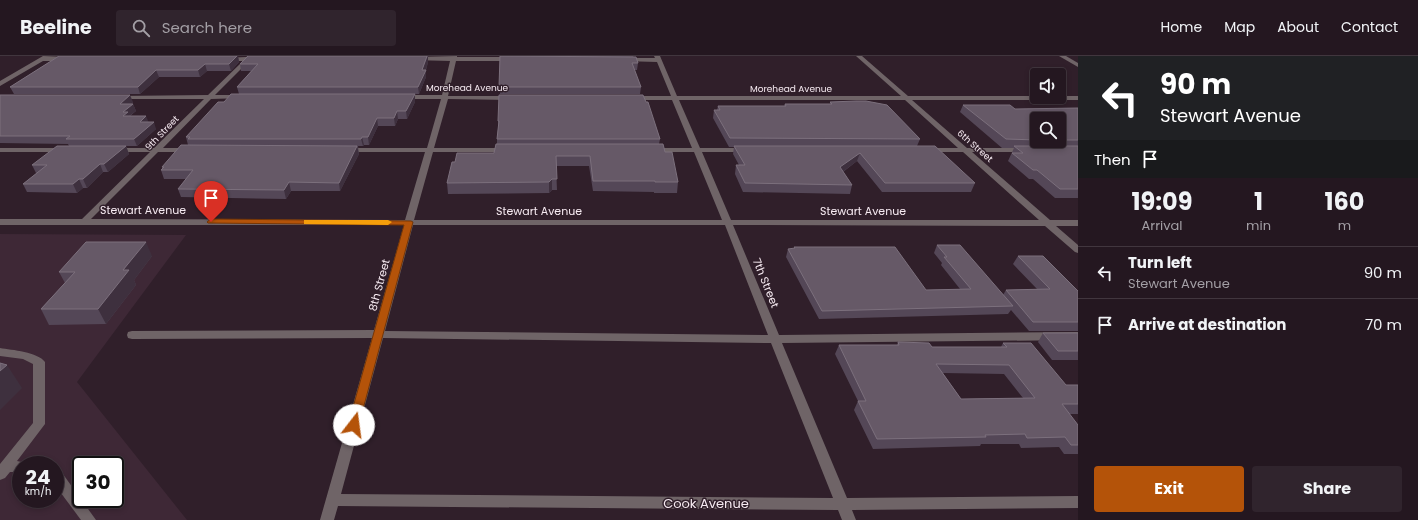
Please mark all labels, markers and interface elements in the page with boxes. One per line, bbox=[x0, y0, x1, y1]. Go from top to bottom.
search box bbox=[116, 10, 396, 46]
text: Beeline bbox=[20, 14, 92, 41]
icon: search bbox=[130, 17, 152, 39]
text: Search here bbox=[162, 17, 252, 38]
text: Home bbox=[1160, 17, 1202, 37]
text: Map bbox=[1224, 17, 1255, 37]
text: About bbox=[1277, 17, 1319, 37]
text: Contact bbox=[1341, 17, 1398, 37]
text: 90 m bbox=[1160, 65, 1231, 104]
map controls bbox=[1030, 68, 1066, 148]
button: sound bbox=[1030, 68, 1066, 104]
icon: left bbox=[1094, 72, 1146, 124]
street label: Morehead Avenue bbox=[426, 82, 508, 94]
street label: Morehead Avenue bbox=[750, 83, 832, 95]
text: Stewart Avenue bbox=[1160, 103, 1301, 128]
button: search bbox=[1030, 112, 1066, 148]
street label: 9th Street bbox=[143, 113, 181, 153]
street label: 6th Street bbox=[955, 127, 995, 165]
icon: arrive bbox=[1139, 148, 1161, 170]
text: Then bbox=[1094, 149, 1131, 170]
pin bbox=[194, 181, 228, 222]
text: 19:09 bbox=[1132, 185, 1193, 218]
text: 1 bbox=[1254, 185, 1263, 218]
text: 160 bbox=[1324, 185, 1364, 218]
icon: arrive bbox=[200, 187, 222, 209]
street label: Stewart Avenue bbox=[100, 202, 186, 218]
street label: Stewart Avenue bbox=[496, 203, 582, 219]
street label: Stewart Avenue bbox=[820, 203, 906, 219]
text: Arrival bbox=[1142, 216, 1182, 235]
text: min bbox=[1246, 216, 1271, 235]
text: m bbox=[1338, 216, 1351, 235]
text: Turn left bbox=[1128, 252, 1192, 273]
street label: 7th Street bbox=[749, 256, 783, 310]
street label: 8th Street bbox=[364, 257, 394, 313]
icon: left bbox=[1094, 262, 1116, 284]
text: 90 m bbox=[1364, 262, 1402, 283]
text: Stewart Avenue bbox=[1128, 274, 1230, 293]
icon: arrive bbox=[1094, 314, 1116, 336]
text: Arrive at destination bbox=[1128, 314, 1286, 335]
text: 70 m bbox=[1365, 314, 1402, 335]
position arrow bbox=[333, 404, 375, 446]
speed limit sign: 30 bbox=[72, 456, 124, 508]
text: 24 bbox=[26, 463, 50, 491]
button: Exit bbox=[1094, 466, 1244, 512]
button: Share bbox=[1252, 466, 1402, 512]
text: km/h bbox=[25, 484, 51, 499]
street label: Cook Avenue bbox=[663, 494, 749, 513]

